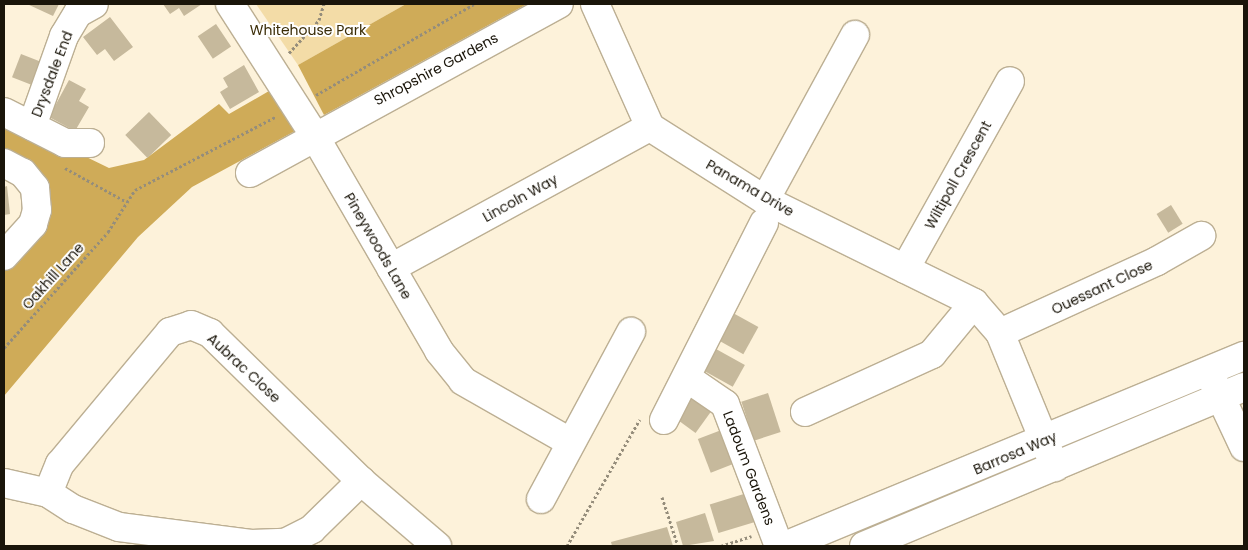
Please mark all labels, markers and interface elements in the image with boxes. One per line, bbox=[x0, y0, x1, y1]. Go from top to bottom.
park label: Whitehouse Park bbox=[250, 22, 366, 38]
street label: Drysdale End bbox=[28, 29, 76, 119]
street label: Shropshire Gardens bbox=[371, 29, 501, 109]
street label: Wiltipoll Crescent bbox=[921, 118, 995, 232]
street label: Panama Drive bbox=[703, 156, 797, 220]
street label: Lincoln Way bbox=[480, 171, 560, 225]
street label: Pineywoods Lane bbox=[341, 190, 415, 302]
street label: Oakhill Lane bbox=[19, 239, 87, 313]
street label: Ouessant Close bbox=[1049, 256, 1155, 318]
street label: Aubrac Close bbox=[204, 330, 284, 406]
street label: Ladoum Gardens bbox=[719, 408, 779, 528]
street label: Barrosa Way bbox=[971, 428, 1059, 478]

